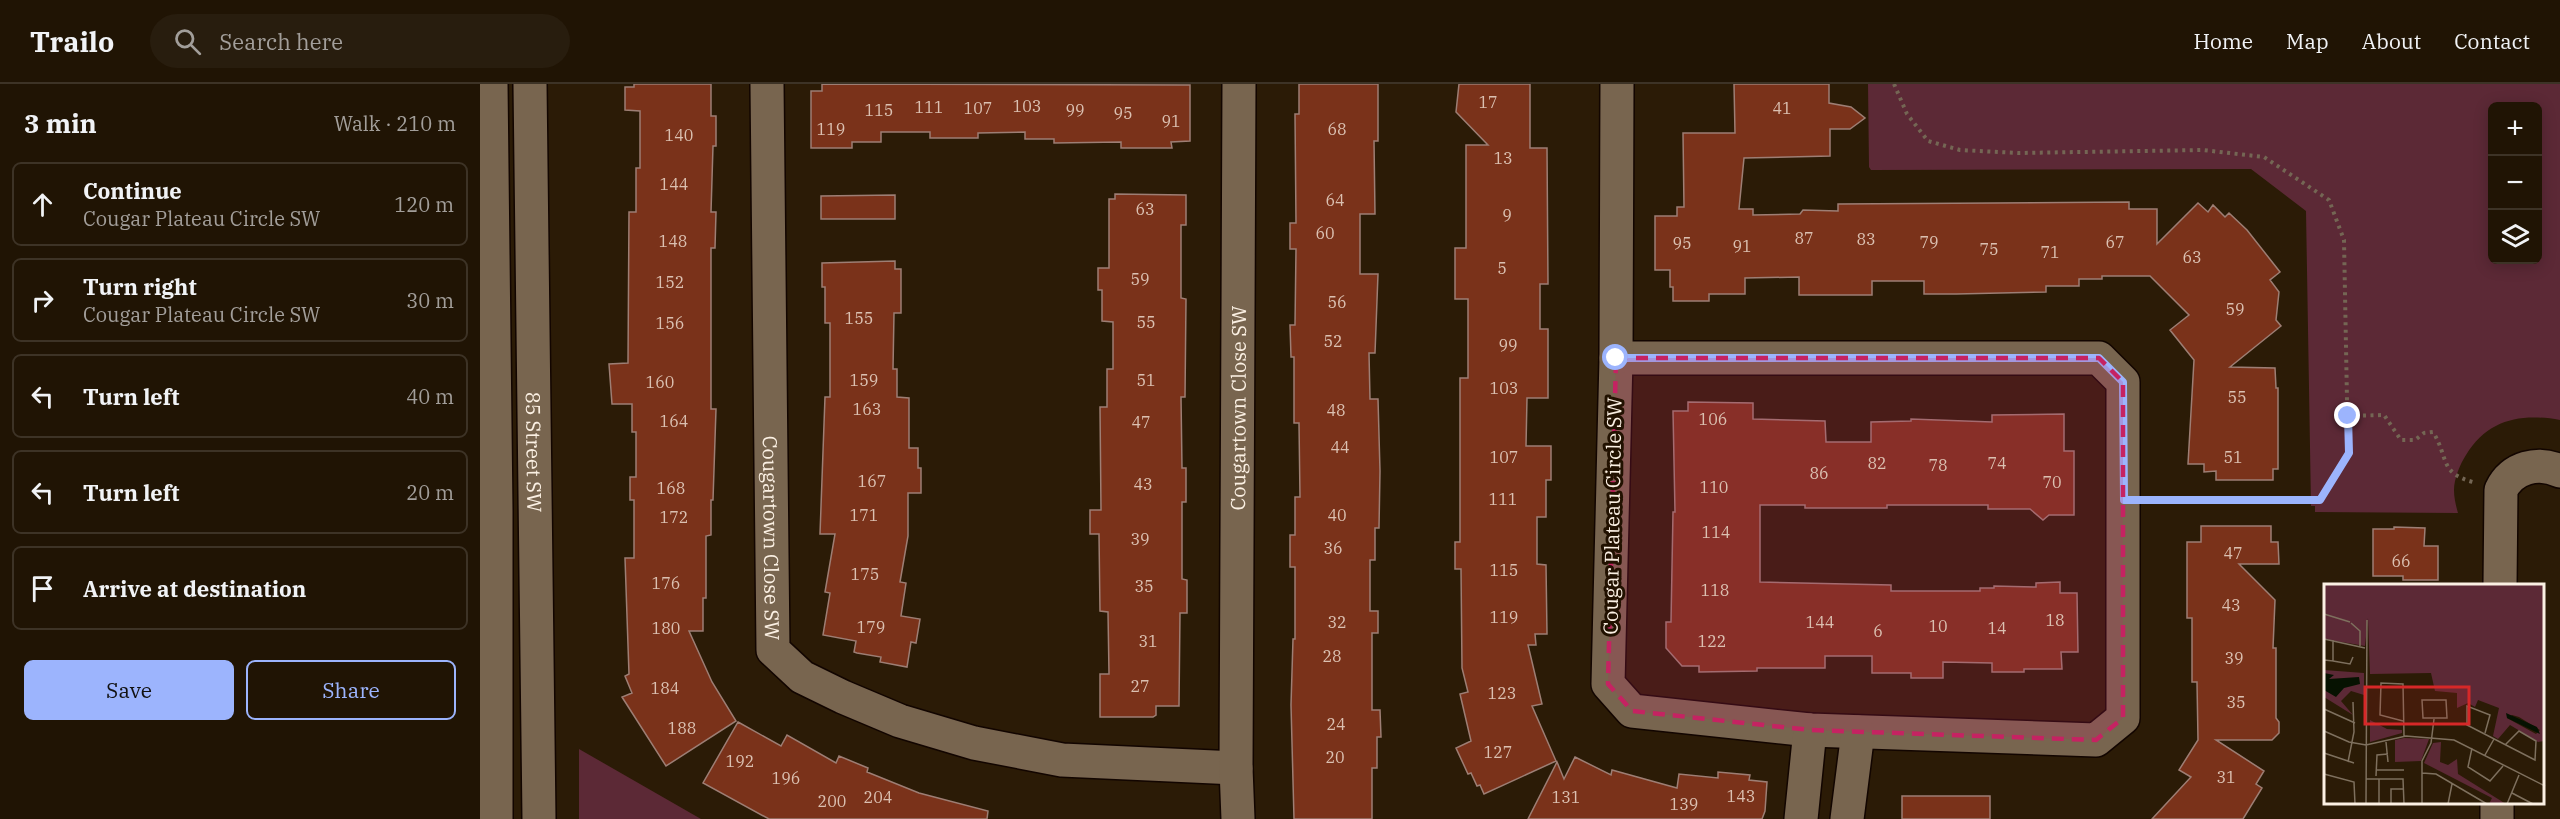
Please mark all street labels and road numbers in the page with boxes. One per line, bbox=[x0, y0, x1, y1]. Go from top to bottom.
street label: Cougartown Close SW bbox=[1224, 306, 1252, 510]
street label: 85 Street SW bbox=[520, 392, 549, 512]
street label: Cougar Plateau Circle SW bbox=[1596, 397, 1628, 635]
street label: Cougartown Close SW bbox=[757, 435, 786, 641]

